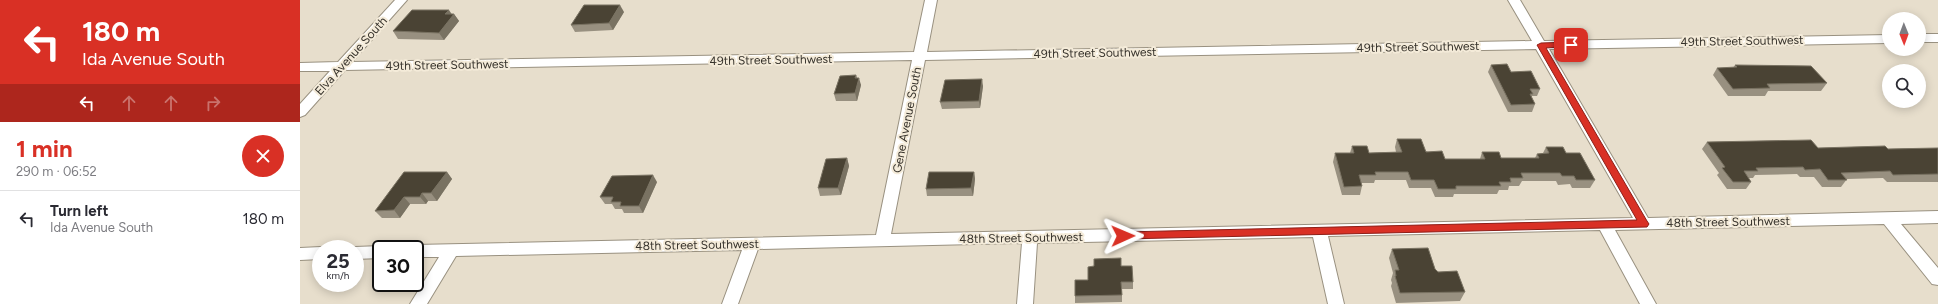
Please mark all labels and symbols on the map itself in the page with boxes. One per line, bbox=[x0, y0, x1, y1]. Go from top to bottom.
north arrow bbox=[1882, 12, 1926, 56]
street label: Elva Avenue South bbox=[312, 14, 390, 98]
pin bbox=[1554, 28, 1588, 62]
street label: 49th Street Southwest bbox=[1680, 33, 1804, 49]
street label: 49th Street Southwest bbox=[1356, 39, 1480, 55]
street label: 49th Street Southwest bbox=[1033, 45, 1157, 61]
street label: 49th Street Southwest bbox=[709, 52, 833, 68]
street label: 49th Street Southwest bbox=[385, 57, 509, 73]
street label: Gene Avenue South bbox=[890, 66, 924, 174]
street label: 48th Street Southwest bbox=[1666, 214, 1790, 230]
position arrow bbox=[1102, 215, 1144, 257]
street label: 48th Street Southwest bbox=[959, 230, 1083, 246]
street label: 48th Street Southwest bbox=[635, 237, 759, 253]
speed limit sign: 30 bbox=[372, 240, 424, 292]

